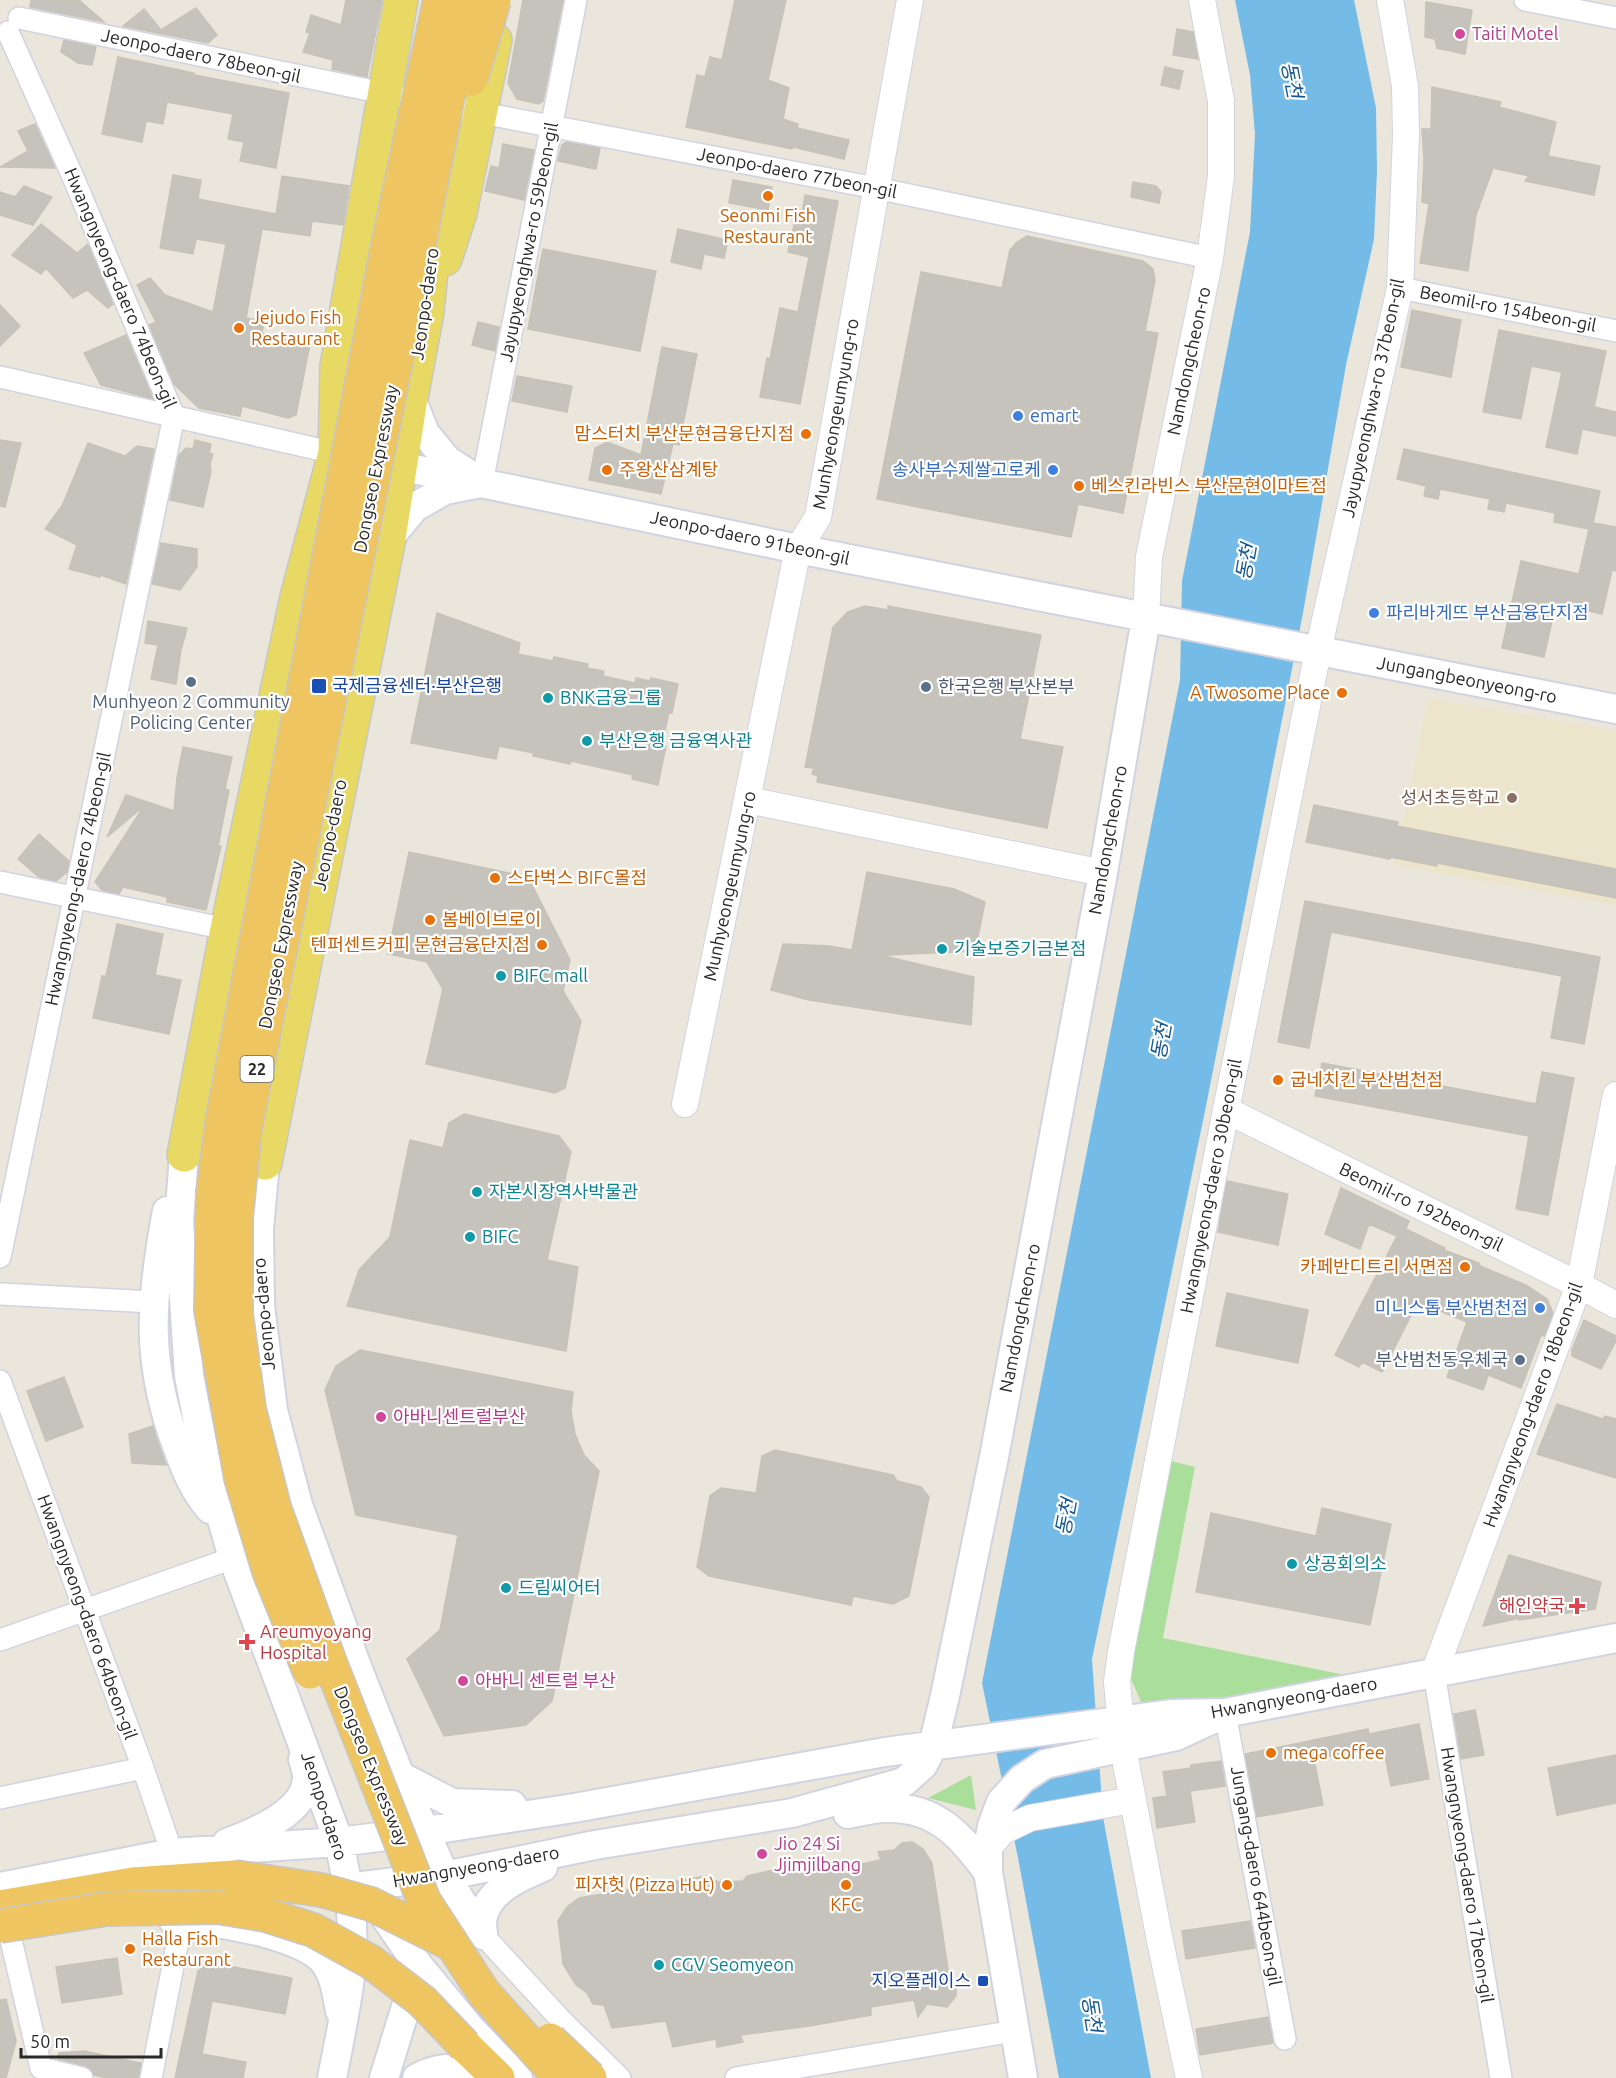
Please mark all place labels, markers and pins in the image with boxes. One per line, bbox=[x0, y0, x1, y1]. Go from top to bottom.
place label: Taiti Motel bbox=[1472, 23, 1559, 43]
marker: Taiti Motel bbox=[1453, 27, 1467, 41]
marker: Seonmi Fish Restaurant bbox=[761, 189, 775, 203]
place label: Seonmi Fish Restaurant bbox=[720, 205, 816, 246]
place label: Jejudo Fish Restaurant bbox=[251, 307, 342, 348]
marker: Jejudo Fish Restaurant bbox=[232, 321, 246, 335]
place label: emart bbox=[1030, 405, 1079, 425]
marker: emart bbox=[1011, 409, 1025, 423]
place label: 맘스터치 부산문현금융단지점 bbox=[575, 423, 794, 443]
marker: 맘스터치 부산문현금융단지점 bbox=[799, 427, 813, 441]
place label: 주왕산삼계탕 bbox=[619, 459, 718, 479]
place label: 송사부수제쌀고로케 bbox=[892, 459, 1041, 479]
marker: 주왕산삼계탕 bbox=[600, 463, 614, 477]
marker: 송사부수제쌀고로케 bbox=[1046, 463, 1060, 477]
place label: 베스킨라빈스 부산문현이마트점 bbox=[1091, 475, 1327, 495]
marker: 베스킨라빈스 부산문현이마트점 bbox=[1072, 479, 1086, 493]
place label: 파리바게뜨 부산금융단지점 bbox=[1386, 602, 1589, 622]
marker: 파리바게뜨 부산금융단지점 bbox=[1367, 606, 1381, 620]
marker: Munhyeon 2 Community Policing Center bbox=[184, 675, 198, 689]
place label: 국제금융센터·부산은행 bbox=[332, 675, 502, 695]
place label: 한국은행 부산본부 bbox=[938, 676, 1075, 696]
marker: 국제금융센터·부산은행 bbox=[310, 677, 328, 695]
marker: 한국은행 부산본부 bbox=[919, 680, 933, 694]
place label: A Twosome Place bbox=[1190, 682, 1330, 702]
marker: A Twosome Place bbox=[1335, 686, 1349, 700]
place label: BNK금융그룹 bbox=[560, 687, 661, 707]
place label: Munhyeon 2 Community Policing Center bbox=[92, 691, 290, 732]
marker: BNK금융그룹 bbox=[541, 691, 555, 705]
place label: 부산은행 금융역사관 bbox=[599, 730, 753, 750]
marker: 부산은행 금융역사관 bbox=[580, 734, 594, 748]
place label: 성서초등학교 bbox=[1401, 787, 1500, 807]
marker: 성서초등학교 bbox=[1505, 791, 1519, 805]
place label: 스타벅스 BIFC몰점 bbox=[507, 867, 647, 887]
marker: 스타벅스 BIFC몰점 bbox=[488, 871, 502, 885]
place label: 봄베이브로이 bbox=[442, 909, 541, 929]
marker: 봄베이브로이 bbox=[423, 913, 437, 927]
place label: 텐퍼센트커피 문현금융단지점 bbox=[311, 934, 530, 954]
marker: 텐퍼센트커피 문현금융단지점 bbox=[535, 938, 549, 952]
place label: 기술보증기금본점 bbox=[954, 938, 1086, 958]
marker: 기술보증기금본점 bbox=[935, 942, 949, 956]
place label: BIFC mall bbox=[513, 965, 588, 985]
marker: BIFC mall bbox=[494, 969, 508, 983]
place label: 굽네치킨 부산범천점 bbox=[1290, 1069, 1443, 1089]
marker: 굽네치킨 부산범천점 bbox=[1271, 1073, 1285, 1087]
place label: 자본시장역사박물관 bbox=[489, 1181, 638, 1201]
marker: 자본시장역사박물관 bbox=[470, 1185, 484, 1199]
place label: BIFC bbox=[482, 1226, 519, 1246]
marker: BIFC bbox=[463, 1230, 477, 1244]
place label: 카페반디트리 서면점 bbox=[1300, 1256, 1453, 1276]
marker: 카페반디트리 서면점 bbox=[1458, 1260, 1472, 1274]
place label: 미니스톱 부산범천점 bbox=[1375, 1297, 1528, 1317]
marker: 미니스톱 부산범천점 bbox=[1533, 1301, 1547, 1315]
place label: 부산범천동우체국 bbox=[1376, 1349, 1508, 1369]
marker: 부산범천동우체국 bbox=[1513, 1353, 1527, 1367]
place label: 아바니센트럴부산 bbox=[393, 1406, 525, 1426]
marker: 아바니센트럴부산 bbox=[374, 1410, 388, 1424]
place label: 상공회의소 bbox=[1304, 1553, 1387, 1573]
marker: 상공회의소 bbox=[1285, 1557, 1299, 1571]
place label: 드림씨어터 bbox=[518, 1577, 601, 1597]
marker: 드림씨어터 bbox=[499, 1581, 513, 1595]
place label: 해인약국 bbox=[1499, 1595, 1565, 1615]
marker: 해인약국 bbox=[1570, 1599, 1584, 1613]
place label: Areumyoyang Hospital bbox=[260, 1621, 372, 1662]
marker: Areumyoyang Hospital bbox=[238, 1633, 256, 1651]
place label: 아바니 센트럴 부산 bbox=[475, 1670, 616, 1690]
marker: 아바니 센트럴 부산 bbox=[456, 1674, 470, 1688]
place label: mega coffee bbox=[1283, 1742, 1385, 1762]
marker: mega coffee bbox=[1264, 1746, 1278, 1760]
place label: Jio 24 Si Jjimjilbang bbox=[774, 1833, 861, 1874]
marker: Jio 24 Si Jjimjilbang bbox=[755, 1847, 769, 1861]
place label: 피자헛 (Pizza Hut) bbox=[575, 1874, 715, 1895]
marker: 피자헛 (Pizza Hut) bbox=[720, 1878, 734, 1892]
marker: KFC bbox=[839, 1878, 853, 1892]
place label: KFC bbox=[830, 1894, 862, 1914]
place label: Halla Fish Restaurant bbox=[142, 1928, 231, 1969]
marker: Halla Fish Restaurant bbox=[123, 1942, 137, 1956]
place label: CGV Seomyeon bbox=[671, 1954, 794, 1974]
marker: CGV Seomyeon bbox=[652, 1958, 666, 1972]
place label: 지오플레이스 bbox=[872, 1970, 971, 1990]
marker: 지오플레이스 bbox=[976, 1974, 990, 1988]

